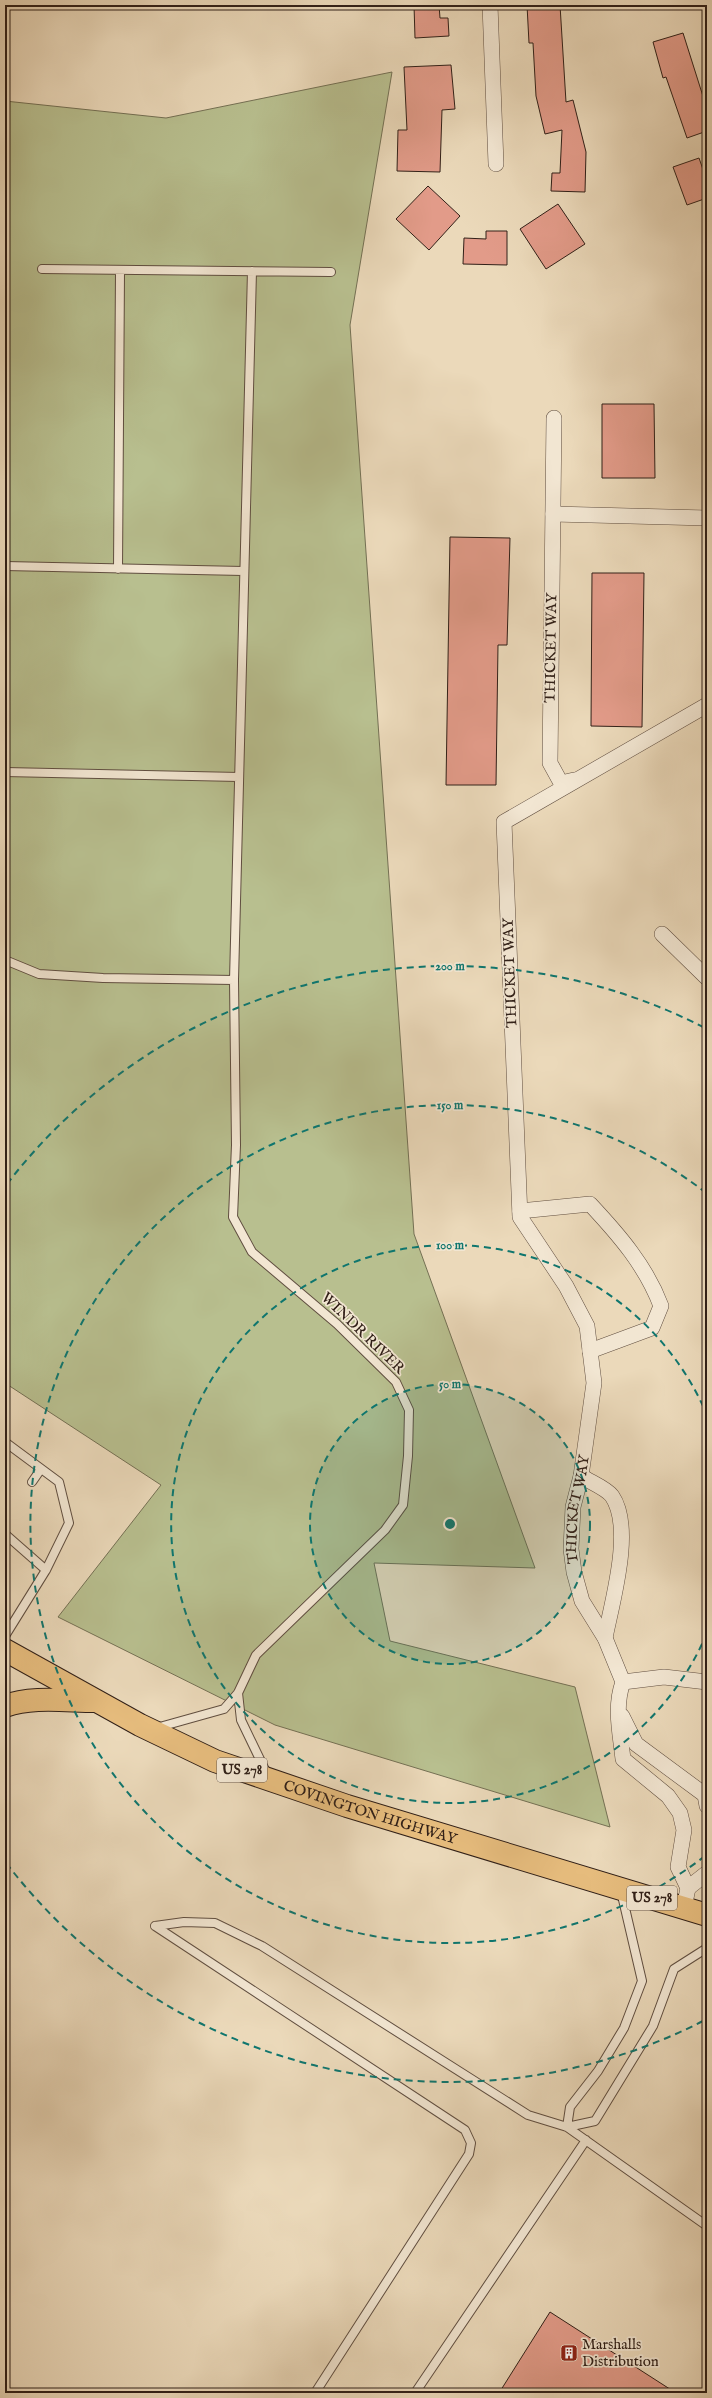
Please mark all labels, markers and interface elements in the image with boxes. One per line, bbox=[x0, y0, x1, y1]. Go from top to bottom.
street label: THICKET WAY bbox=[541, 592, 561, 703]
street label: THICKET WAY bbox=[499, 917, 521, 1028]
text: 200 m bbox=[435, 959, 465, 974]
text: 150 m bbox=[437, 1098, 464, 1113]
text: 100 m bbox=[436, 1238, 465, 1253]
street label: WINDR RIVER bbox=[317, 1288, 409, 1378]
text: 50 m bbox=[439, 1377, 462, 1392]
street label: THICKET WAY bbox=[561, 1453, 593, 1565]
centre of rings bbox=[443, 1517, 457, 1531]
road number: US 278 bbox=[217, 1758, 267, 1782]
street label: COVINGTON HIGHWAY bbox=[281, 1776, 460, 1848]
road number: US 278 bbox=[627, 1886, 677, 1910]
place label: Marshalls Distribution bbox=[582, 2335, 659, 2371]
building icon: Marshalls Distribution bbox=[559, 2343, 579, 2363]

